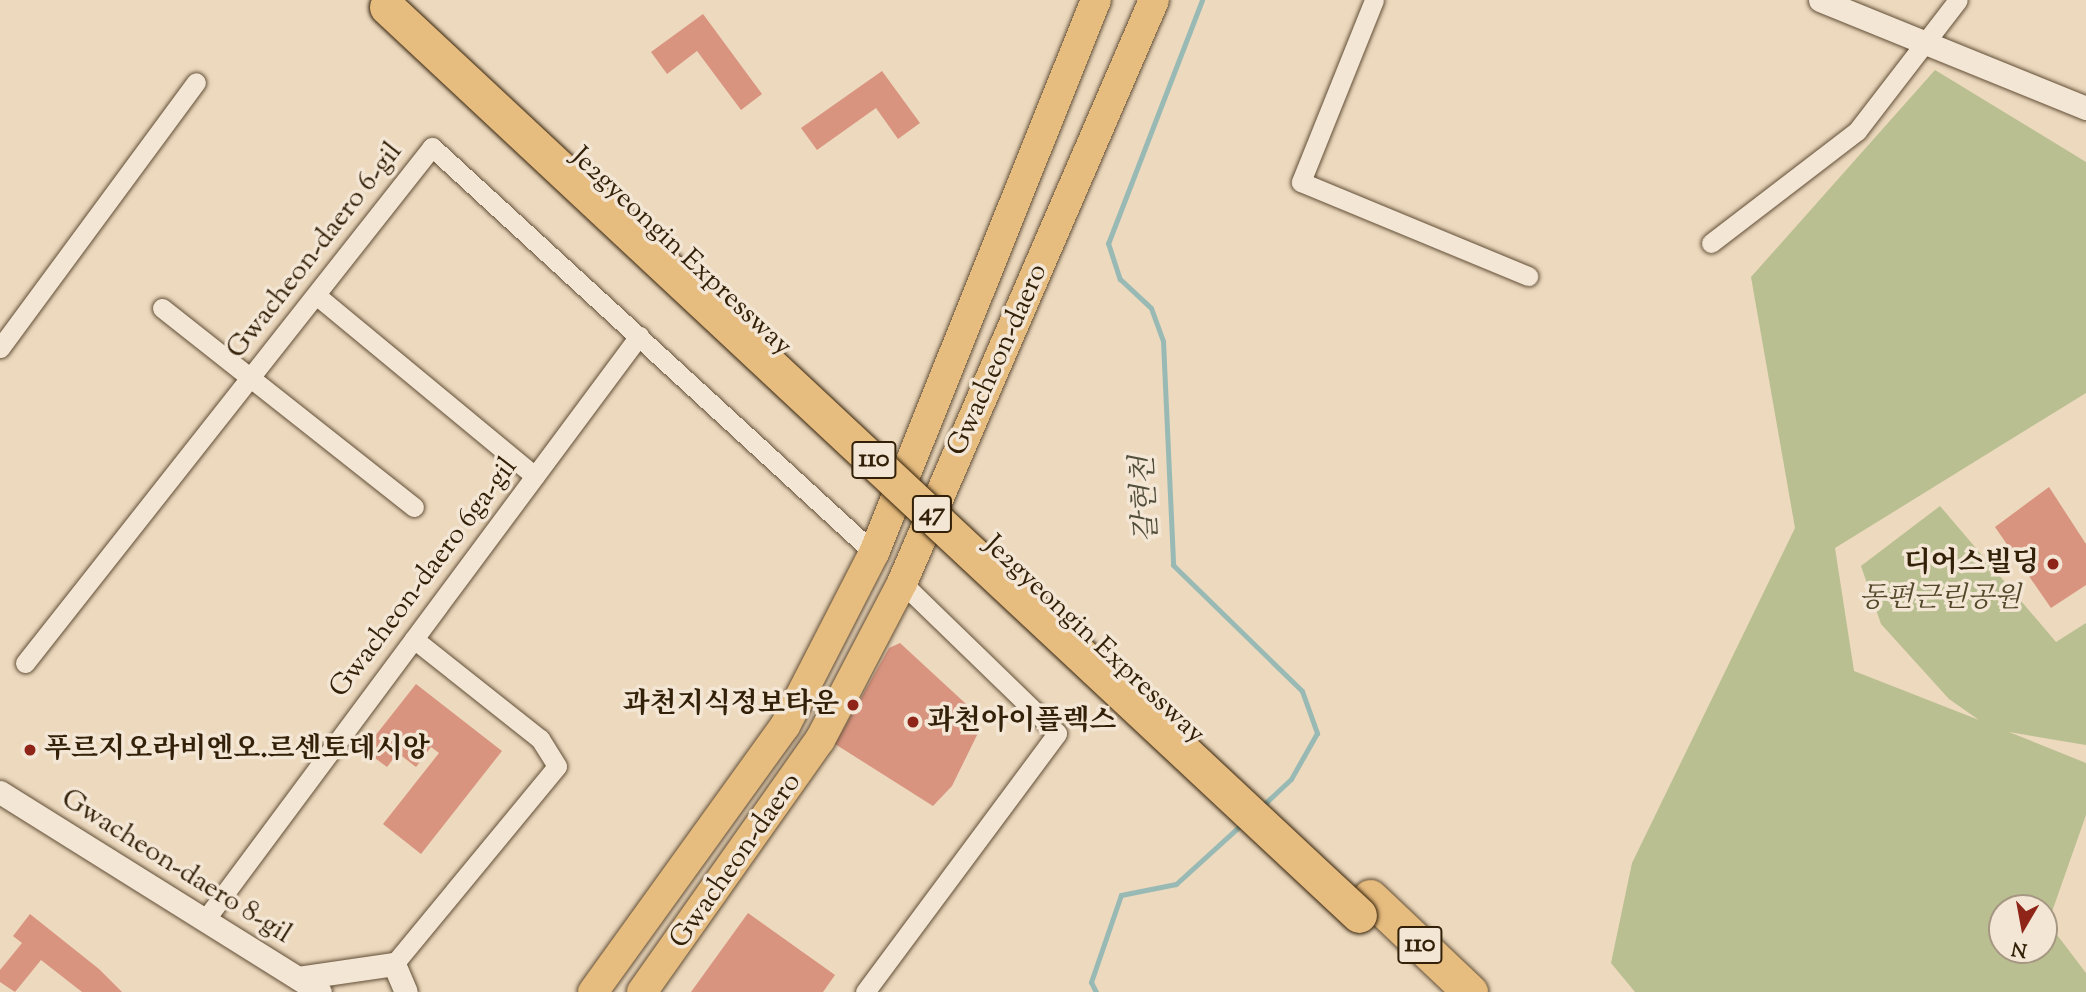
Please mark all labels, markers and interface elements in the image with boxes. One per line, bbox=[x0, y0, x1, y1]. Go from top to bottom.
street label: Gwacheon-daero 6-gil bbox=[220, 136, 410, 366]
street label: Je2gyeongin Expressway bbox=[563, 141, 799, 363]
street label: Gwacheon-daero bbox=[941, 259, 1055, 461]
road number: 110 bbox=[851, 437, 897, 482]
street label: Gwacheon-daero 6ga-gil bbox=[323, 452, 525, 704]
water label: 갈현천 bbox=[1127, 455, 1167, 543]
road number: 47 bbox=[911, 492, 953, 536]
street label: Je2gyeongin Expressway bbox=[976, 529, 1212, 751]
place label: 디어스빌딩 bbox=[1904, 547, 2039, 581]
marker: 디어스빌딩 bbox=[2045, 556, 2061, 572]
park label: 동편근린공원 bbox=[1859, 582, 2021, 616]
place label: 과천지식정보타운 bbox=[623, 688, 839, 722]
marker: 과천지식정보타운 bbox=[845, 697, 861, 713]
place label: 과천아이플렉스 bbox=[927, 705, 1116, 739]
marker: 과천아이플렉스 bbox=[905, 714, 921, 730]
place label: 푸르지오라비엔오.르센토데시앙 bbox=[44, 733, 430, 767]
marker: 푸르지오라비엔오.르센토데시앙 bbox=[22, 742, 38, 758]
street label: Gwacheon-daero bbox=[663, 767, 809, 955]
street label: Gwacheon-daero 8-gil bbox=[55, 782, 297, 952]
north arrow bbox=[1988, 894, 2058, 964]
road number: 110 bbox=[1397, 922, 1443, 968]
text: N bbox=[2010, 934, 2029, 963]

